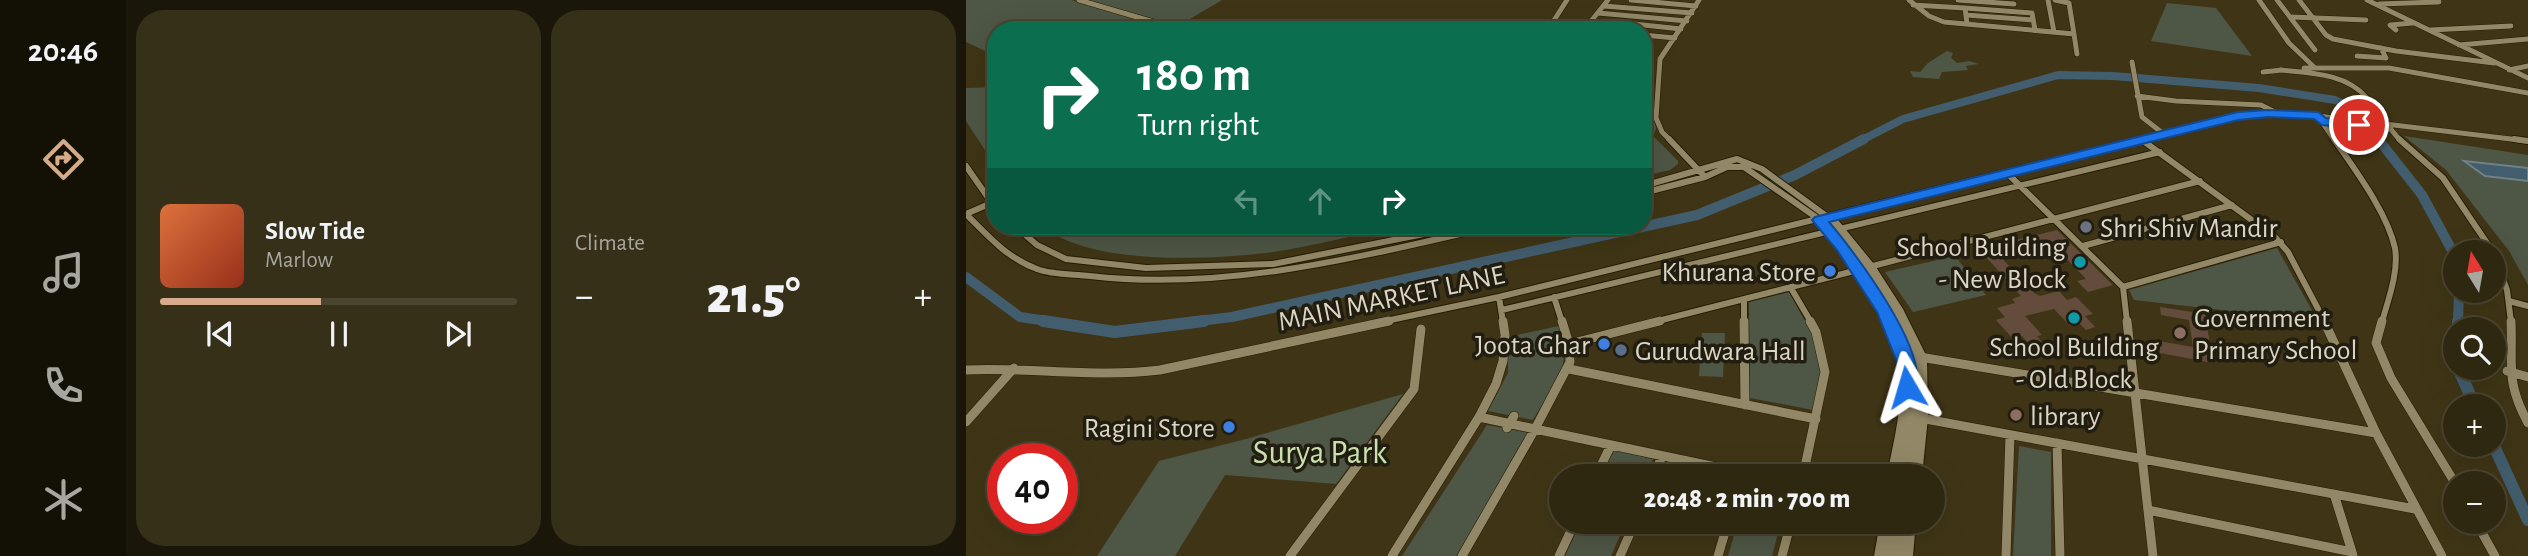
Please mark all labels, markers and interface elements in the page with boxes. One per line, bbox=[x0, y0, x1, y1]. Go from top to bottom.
text: 20:46 bbox=[28, 35, 98, 67]
icon: right bbox=[1022, 49, 1113, 140]
text: 180 m bbox=[1137, 51, 1251, 100]
pin bbox=[2329, 95, 2389, 155]
icon: arrive bbox=[2340, 106, 2378, 144]
text: Turn right bbox=[1137, 109, 1259, 141]
icon: directions bbox=[39, 135, 88, 184]
icon: left bbox=[1228, 182, 1266, 220]
icon: ahead bbox=[1301, 182, 1339, 220]
icon: right bbox=[1374, 182, 1412, 220]
place label: Shri Shiv Mandir bbox=[2100, 215, 2278, 243]
text: Slow Tide bbox=[265, 218, 365, 244]
marker: Shri Shiv Mandir bbox=[2078, 219, 2094, 235]
text: Climate bbox=[575, 232, 645, 255]
place label: School Building - New Block bbox=[1897, 234, 2066, 294]
north arrow bbox=[2443, 240, 2506, 303]
map controls bbox=[2443, 240, 2506, 534]
icon: music bbox=[39, 248, 88, 297]
text: Marlow bbox=[265, 249, 333, 272]
marker: School Building - New Block bbox=[2072, 254, 2088, 270]
place label: Khurana Store bbox=[1662, 259, 1816, 287]
street label: MAIN MARKET LANE bbox=[1276, 261, 1507, 337]
marker: Khurana Store bbox=[1822, 263, 1838, 279]
text: 21.5° bbox=[707, 270, 800, 322]
text: − bbox=[575, 278, 593, 316]
text: + bbox=[914, 278, 932, 316]
place label: Government Primary School bbox=[2194, 305, 2357, 365]
marker: School Building - Old Block bbox=[2066, 310, 2082, 326]
icon: previous bbox=[201, 315, 239, 353]
icon: pause bbox=[320, 315, 358, 353]
icon: next bbox=[439, 315, 477, 353]
button: search bbox=[2443, 317, 2506, 380]
marker: Government Primary School bbox=[2172, 325, 2188, 341]
place label: Joota Ghar bbox=[1475, 332, 1590, 360]
place label: School Building - Old Block bbox=[1989, 334, 2159, 394]
marker: Joota Ghar bbox=[1596, 336, 1612, 352]
place label: Gurudwara Hall bbox=[1635, 338, 1806, 366]
marker: Gurudwara Hall bbox=[1613, 342, 1629, 358]
position arrow bbox=[1870, 350, 1944, 424]
icon: phone bbox=[39, 361, 88, 410]
button: + bbox=[2443, 394, 2506, 457]
place label: library bbox=[2030, 403, 2101, 431]
marker: library bbox=[2008, 407, 2024, 423]
place label: Ragini Store bbox=[1084, 415, 1215, 443]
marker: Ragini Store bbox=[1221, 419, 1237, 435]
park label: Surya Park bbox=[1253, 437, 1387, 470]
speed limit sign: 40 bbox=[987, 443, 1078, 534]
button: − bbox=[2443, 471, 2506, 534]
icon: climate bbox=[39, 475, 88, 524]
text: 20:48 · 2 min · 700 m bbox=[1644, 486, 1850, 512]

